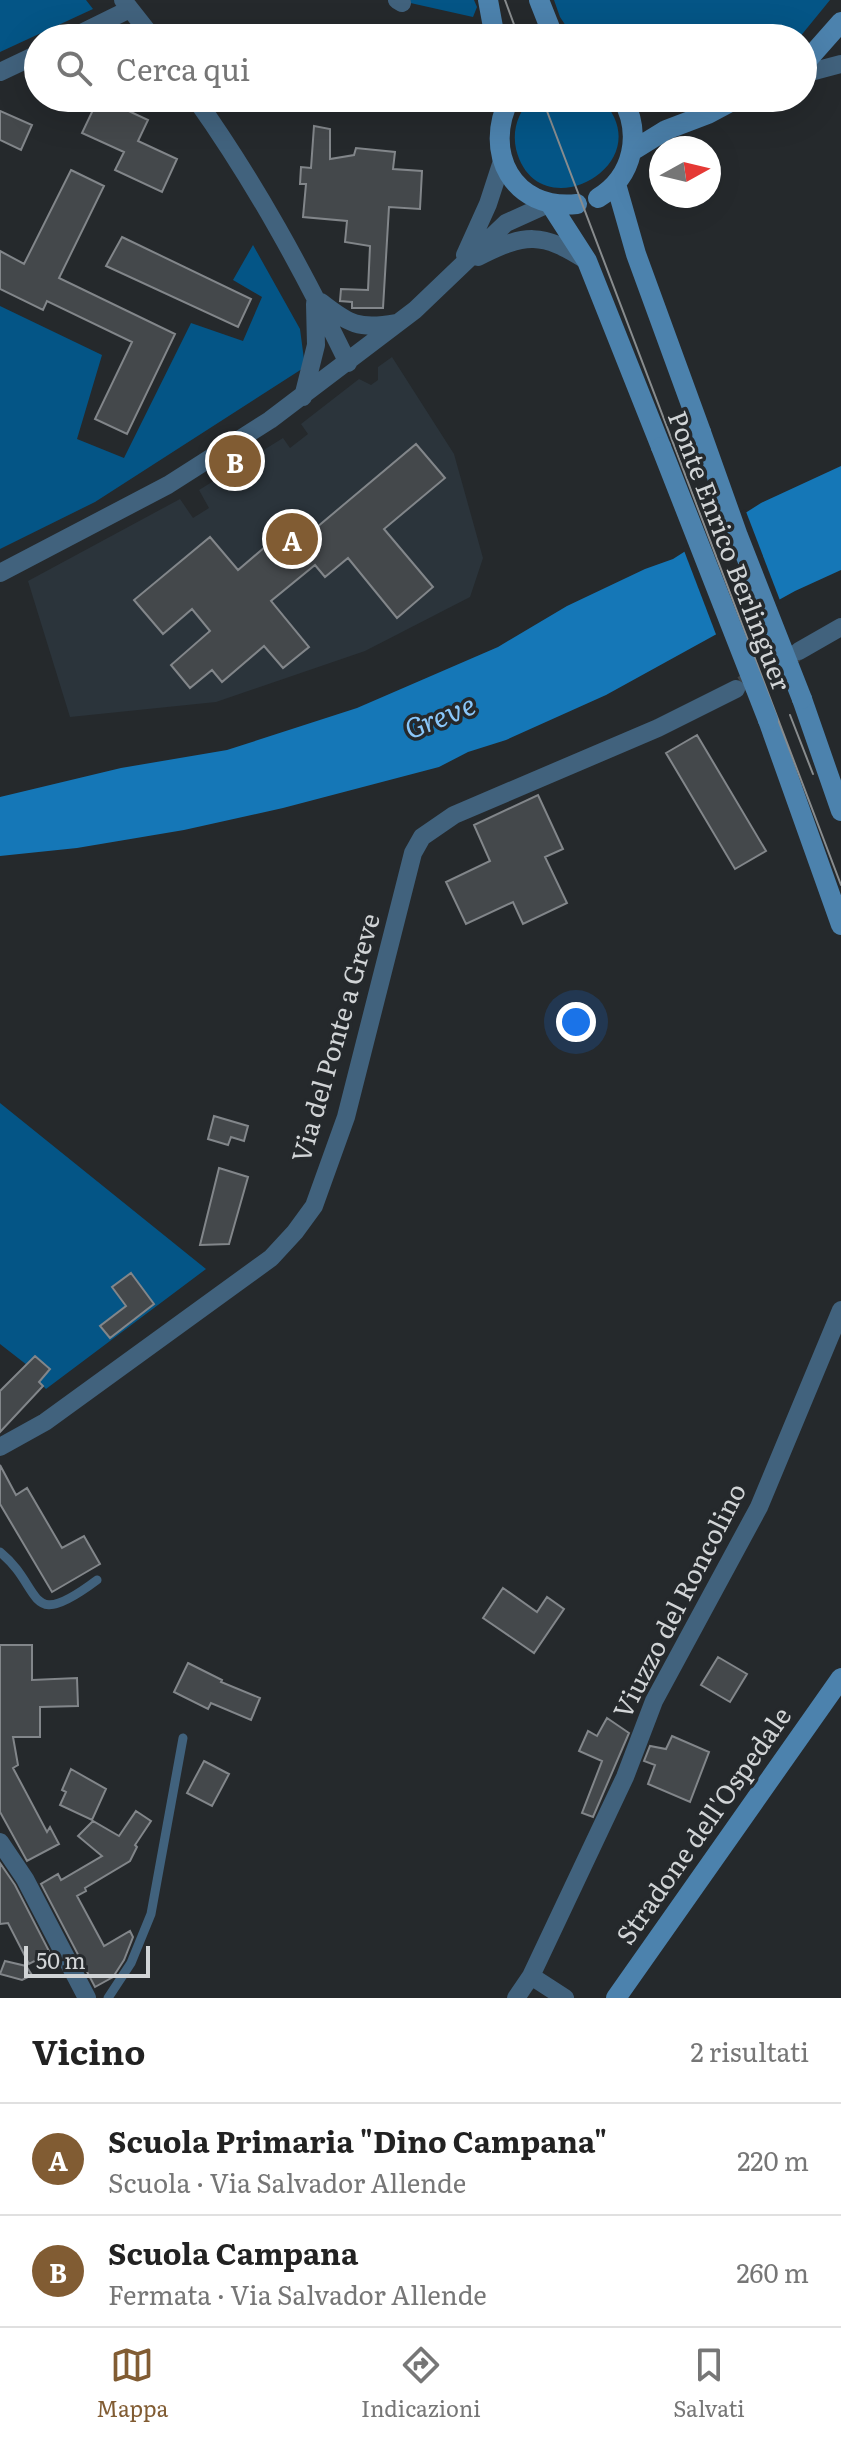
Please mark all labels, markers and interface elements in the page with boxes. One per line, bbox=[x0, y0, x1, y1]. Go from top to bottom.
search box bbox=[24, 24, 817, 112]
icon: search bbox=[52, 46, 96, 90]
text: Cerca qui bbox=[116, 46, 250, 90]
north arrow bbox=[649, 136, 721, 208]
street label: Ponte Enrico Berlinguer bbox=[660, 404, 803, 696]
pin: B bbox=[209, 431, 261, 491]
pin: A bbox=[266, 509, 318, 569]
water label: Greve bbox=[397, 682, 481, 748]
street label: Via del Ponte a Greve bbox=[279, 908, 388, 1167]
your location bbox=[556, 1002, 596, 1042]
street label: Viuzzo del Roncolino bbox=[601, 1475, 754, 1724]
street label: Stradone dell'Ospedale bbox=[605, 1698, 799, 1951]
scale bar bbox=[24, 1942, 150, 1978]
text: 50 m bbox=[36, 1943, 86, 1976]
text: Vicino bbox=[32, 2025, 145, 2075]
text: 2 risultati bbox=[690, 2031, 809, 2070]
text: Scuola Primaria "Dino Campana" bbox=[108, 2118, 607, 2162]
text: A bbox=[48, 2140, 68, 2179]
text: 220 m bbox=[737, 2140, 809, 2179]
text: Scuola · Via Salvador Allende bbox=[108, 2162, 466, 2201]
text: Scuola Campana bbox=[108, 2230, 358, 2274]
text: B bbox=[49, 2252, 67, 2291]
text: 260 m bbox=[736, 2252, 809, 2291]
text: Fermata · Via Salvador Allende bbox=[108, 2274, 487, 2313]
tab: Mappa bbox=[96, 2343, 168, 2424]
tab: Indicazioni bbox=[361, 2343, 481, 2424]
tab: Salvati bbox=[673, 2343, 745, 2424]

